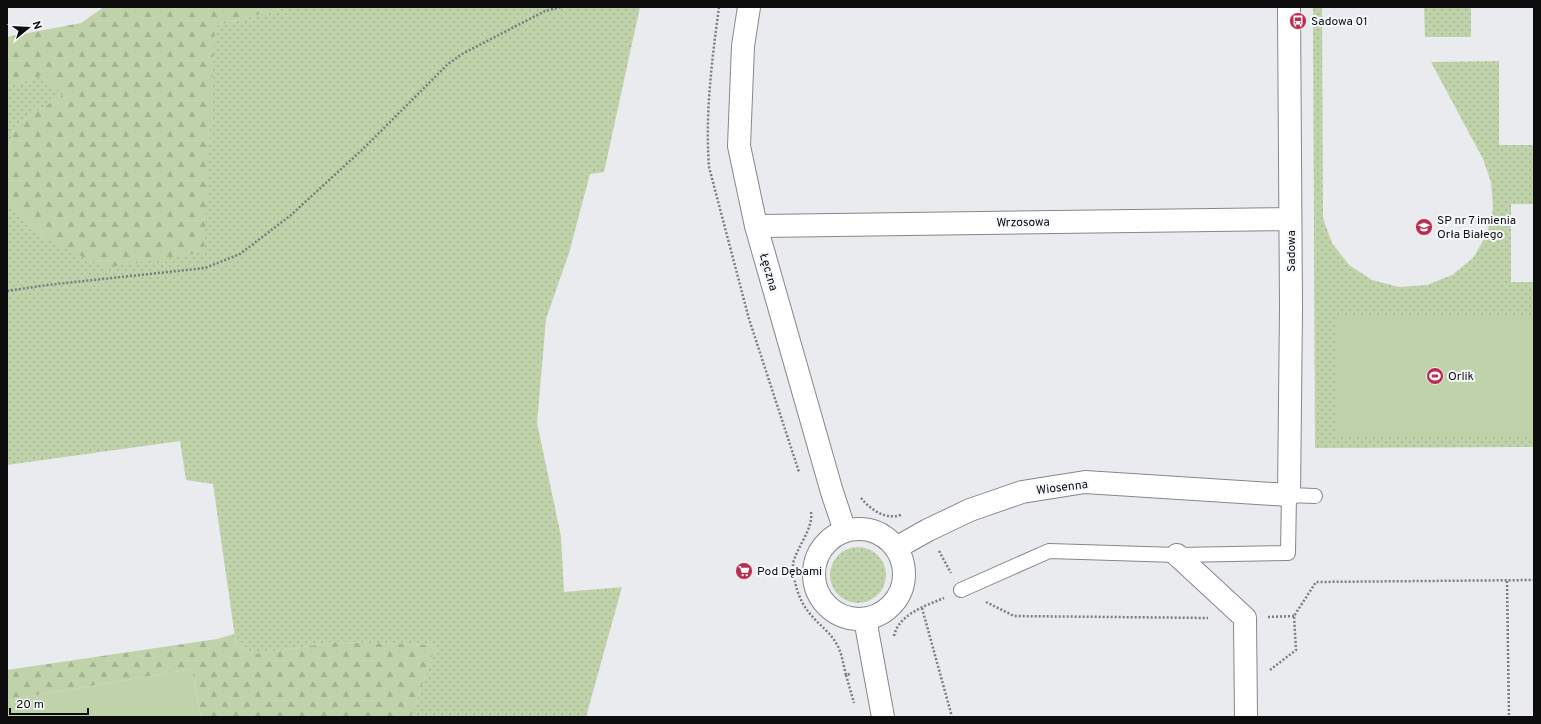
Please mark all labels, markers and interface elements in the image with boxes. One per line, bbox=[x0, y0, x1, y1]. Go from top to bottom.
north arrow bbox=[8, 8, 48, 48]
bus stop icon: Sadowa 01 bbox=[1288, 11, 1308, 31]
place label: Sadowa 01 bbox=[1311, 14, 1368, 30]
text: N bbox=[29, 19, 44, 31]
place label: SP nr 7 imienia Orła Białego bbox=[1437, 213, 1516, 243]
street label: Wrzosowa bbox=[996, 215, 1050, 231]
school or university icon: SP nr 7 imienia Orła Białego bbox=[1414, 217, 1434, 237]
street label: Sadowa bbox=[1284, 230, 1300, 272]
street label: Łęczna bbox=[755, 252, 781, 293]
sports icon: Orlik bbox=[1425, 366, 1445, 386]
place label: Orlik bbox=[1448, 369, 1474, 385]
street label: Wiosenna bbox=[1035, 477, 1089, 499]
supermarket icon: Pod Dębami bbox=[734, 561, 754, 581]
place label: Pod Dębami bbox=[757, 564, 822, 580]
scale bar bbox=[10, 690, 88, 716]
text: 20 m bbox=[16, 697, 44, 713]

